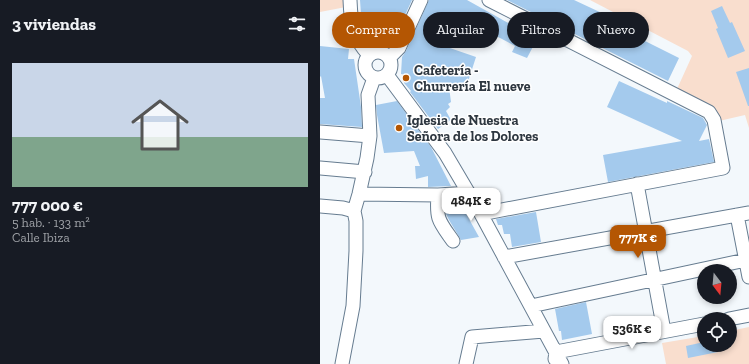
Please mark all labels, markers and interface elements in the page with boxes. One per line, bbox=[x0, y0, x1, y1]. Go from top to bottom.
chip: Comprar bbox=[332, 12, 415, 48]
chip: Alquilar bbox=[423, 12, 499, 48]
chip: Filtros bbox=[507, 12, 575, 48]
chip: Nuevo bbox=[583, 12, 649, 48]
icon: filters bbox=[286, 13, 308, 35]
text: 3 viviendas bbox=[12, 14, 96, 34]
place label: Cafetería - Churrería El nueve bbox=[414, 62, 531, 95]
marker: Cafetería - Churrería El nueve bbox=[401, 73, 411, 83]
icon: home bbox=[124, 89, 196, 161]
place label: Iglesia de Nuestra Señora de los Dolores bbox=[407, 112, 539, 145]
marker: Iglesia de Nuestra Señora de los Dolores bbox=[394, 123, 404, 133]
pin: 484K € bbox=[438, 188, 504, 222]
text: 484K € bbox=[451, 193, 491, 208]
text: 777 000 € bbox=[12, 195, 83, 215]
text: 5 hab. · 133 m² bbox=[12, 215, 90, 230]
pin: 777K € bbox=[605, 225, 671, 259]
text: Calle Ibiza bbox=[12, 230, 70, 245]
text: 777K € bbox=[619, 230, 657, 245]
north arrow bbox=[697, 264, 737, 304]
map controls bbox=[697, 264, 737, 352]
button: locate bbox=[697, 312, 737, 352]
pin: 536K € bbox=[599, 316, 665, 350]
text: 536K € bbox=[612, 321, 652, 336]

